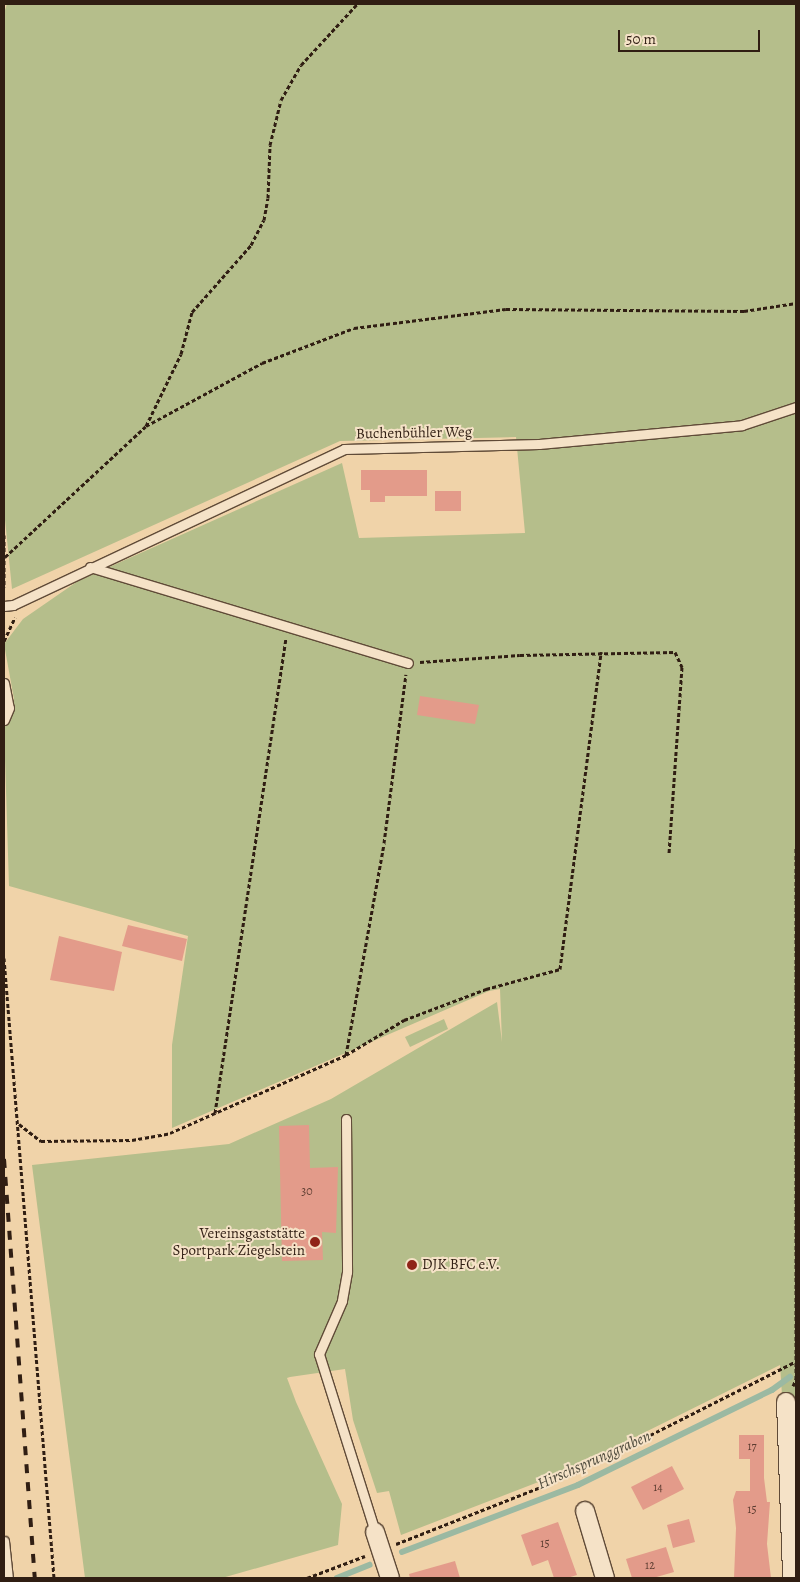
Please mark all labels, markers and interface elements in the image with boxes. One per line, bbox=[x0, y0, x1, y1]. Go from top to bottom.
scale bar bbox=[620, 20, 762, 52]
text: 50 m bbox=[626, 29, 656, 49]
street label: Buchenbühler Weg bbox=[356, 423, 472, 443]
house number: 30 bbox=[301, 1185, 313, 1199]
place label: Vereinsgaststätte Sportpark Ziegelstein bbox=[173, 1224, 305, 1259]
marker: Vereinsgaststätte Sportpark Ziegelstein bbox=[309, 1236, 321, 1248]
place label: DJK BFC e.V. bbox=[422, 1256, 500, 1274]
marker: DJK BFC e.V. bbox=[406, 1259, 418, 1271]
water label: Hirschsprunggraben bbox=[534, 1426, 654, 1494]
house number: 17 bbox=[747, 1440, 757, 1454]
house number: 14 bbox=[653, 1481, 663, 1495]
house number: 15 bbox=[747, 1503, 757, 1517]
house number: 15 bbox=[540, 1537, 550, 1551]
house number: 12 bbox=[645, 1559, 655, 1573]

